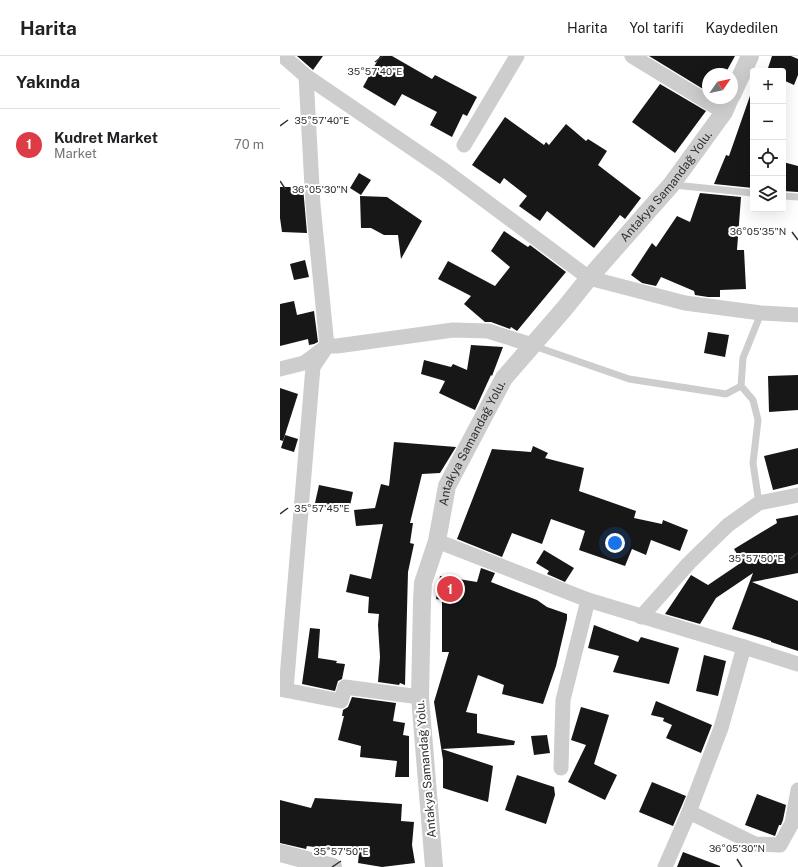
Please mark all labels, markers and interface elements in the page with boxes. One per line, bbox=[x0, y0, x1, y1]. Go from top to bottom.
text: Harita bbox=[20, 17, 77, 39]
text: Harita bbox=[567, 20, 607, 36]
text: Yol tarifi bbox=[629, 20, 684, 36]
text: Kaydedilen bbox=[706, 20, 778, 36]
text: 35°57'40"E bbox=[347, 65, 403, 77]
north arrow bbox=[702, 68, 738, 104]
map controls bbox=[750, 68, 786, 212]
button: + bbox=[750, 68, 786, 104]
text: Yakında bbox=[16, 72, 80, 92]
button: − bbox=[750, 104, 786, 140]
text: 35°57'40"E bbox=[294, 114, 350, 126]
street label: Antakya Samandağ Yolu. bbox=[617, 128, 715, 245]
text: Kudret Market bbox=[54, 129, 158, 146]
text: 1 bbox=[26, 137, 32, 152]
text: 70 m bbox=[234, 137, 264, 152]
button: locate bbox=[750, 140, 786, 176]
text: Market bbox=[54, 146, 97, 161]
button: layers bbox=[750, 176, 786, 212]
text: 36°05'30"N bbox=[292, 183, 348, 195]
text: 36°05'35"N bbox=[730, 225, 786, 237]
street label: Antakya Samandağ Yolu. bbox=[437, 378, 508, 507]
text: 35°57'45"E bbox=[294, 502, 350, 514]
your location bbox=[605, 533, 625, 553]
text: 35°57'50"E bbox=[728, 552, 784, 564]
pin: 1 bbox=[437, 574, 463, 604]
street label: Antakya Samandağ Yolu. bbox=[413, 699, 439, 839]
text: 36°05'30"N bbox=[709, 842, 765, 854]
text: 35°57'50"E bbox=[313, 845, 369, 857]

